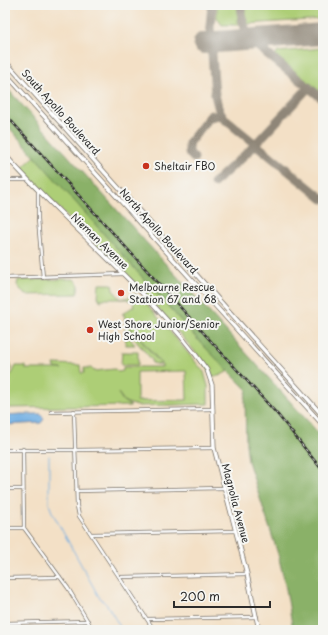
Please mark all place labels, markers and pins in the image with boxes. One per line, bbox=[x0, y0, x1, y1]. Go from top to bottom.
place label: Sheltair FBO bbox=[154, 158, 215, 173]
marker: Sheltair FBO bbox=[141, 161, 151, 171]
place label: Melbourne Rescue Station 67 and 68 bbox=[129, 279, 217, 306]
marker: Melbourne Rescue Station 67 and 68 bbox=[116, 288, 126, 298]
place label: West Shore Junior/Senior High School bbox=[98, 316, 220, 343]
marker: West Shore Junior/Senior High School bbox=[85, 325, 95, 335]

